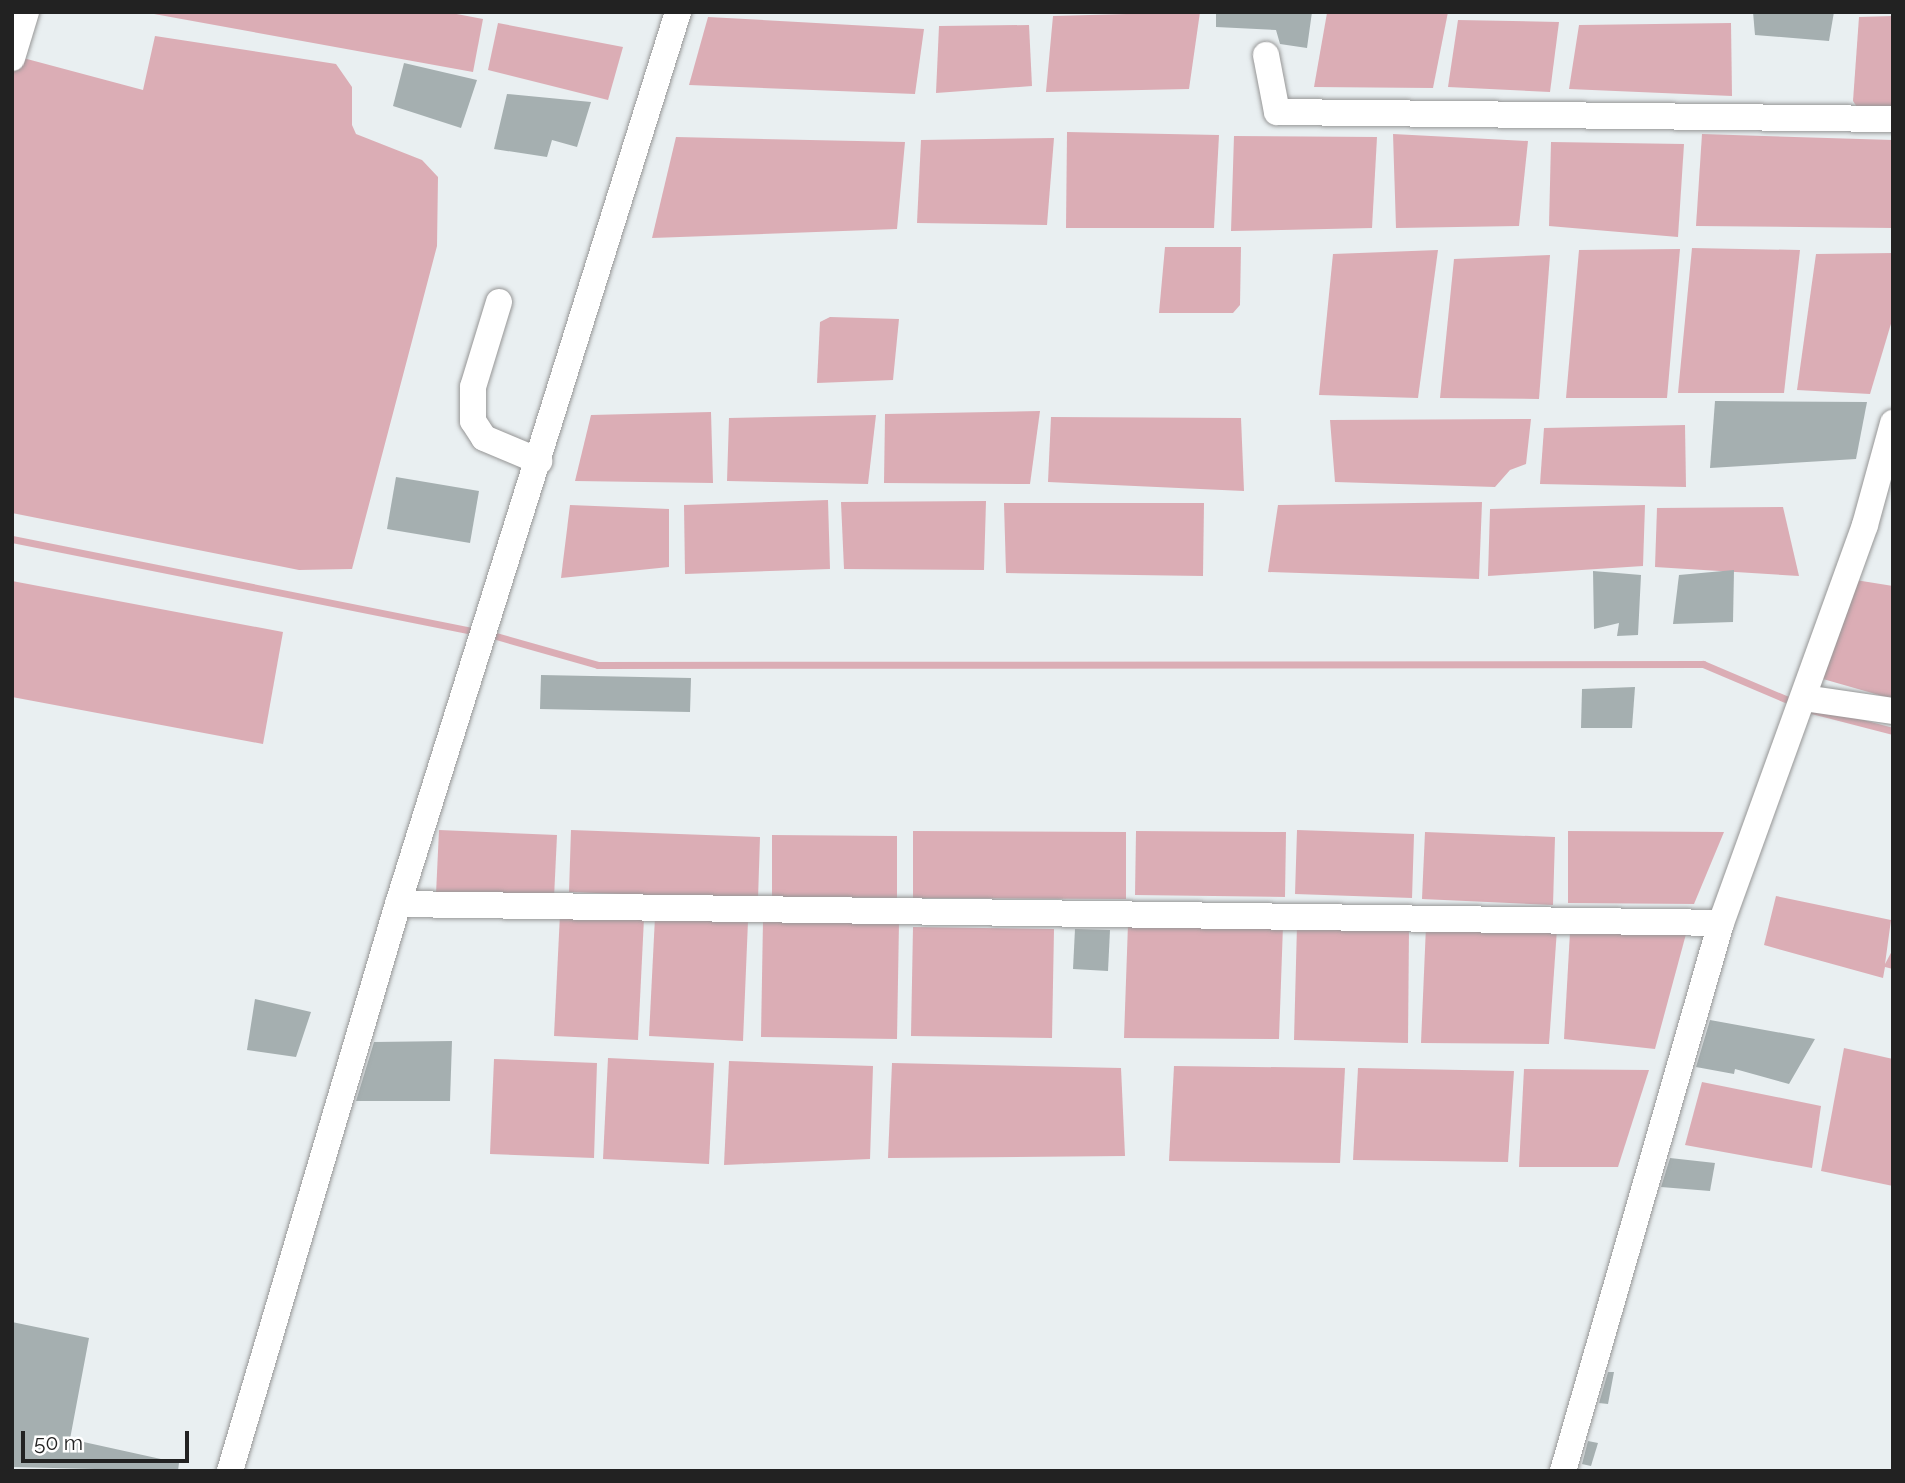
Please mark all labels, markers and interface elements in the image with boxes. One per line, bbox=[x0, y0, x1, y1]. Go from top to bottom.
scale bar bbox=[24, 1416, 192, 1460]
text: 50 m bbox=[34, 1430, 83, 1455]

